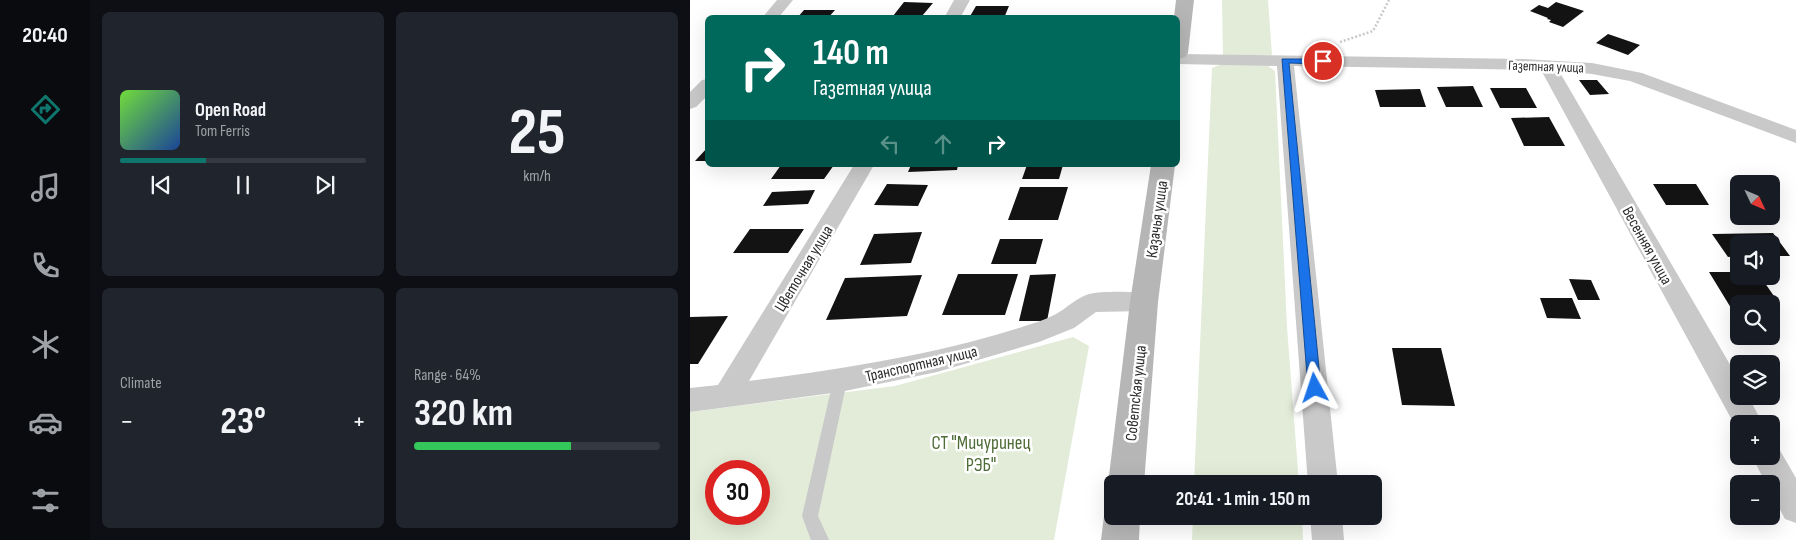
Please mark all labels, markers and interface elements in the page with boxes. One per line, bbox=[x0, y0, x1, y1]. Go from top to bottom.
text: 20:40 bbox=[22, 22, 68, 49]
text: 140 m bbox=[813, 32, 889, 75]
icon: right bbox=[730, 35, 795, 100]
pin bbox=[1302, 40, 1344, 82]
icon: arrive bbox=[1309, 47, 1337, 75]
street label: Газетная улица bbox=[1508, 57, 1584, 76]
text: Газетная улица bbox=[813, 75, 932, 102]
icon: directions bbox=[28, 92, 63, 127]
text: 25 bbox=[508, 95, 566, 173]
text: Open Road bbox=[195, 99, 266, 122]
text: Tom Ferris bbox=[195, 122, 250, 141]
icon: left bbox=[876, 130, 904, 158]
icon: ahead bbox=[929, 130, 957, 158]
icon: right bbox=[982, 130, 1010, 158]
text: km/h bbox=[523, 167, 551, 186]
icon: music bbox=[28, 170, 63, 205]
icon: previous bbox=[147, 171, 175, 199]
icon: pause bbox=[229, 171, 257, 199]
icon: next bbox=[311, 171, 339, 199]
north arrow bbox=[1730, 175, 1780, 225]
map controls bbox=[1730, 175, 1780, 525]
street label: Казачья улица bbox=[1143, 179, 1172, 259]
street label: Весенняя улица bbox=[1618, 204, 1676, 288]
street label: Цветочная улица bbox=[771, 222, 838, 315]
button: sound bbox=[1730, 235, 1780, 285]
icon: phone bbox=[28, 248, 63, 283]
button: search bbox=[1730, 295, 1780, 345]
icon: climate bbox=[28, 327, 63, 362]
street label: Транспортная улица bbox=[864, 342, 979, 387]
street label: Советская улица bbox=[1122, 344, 1151, 442]
button: layers bbox=[1730, 355, 1780, 405]
position arrow bbox=[1288, 361, 1340, 413]
text: Range · 64% bbox=[414, 366, 481, 385]
text: Climate bbox=[120, 374, 162, 393]
text: 320 km bbox=[414, 391, 513, 436]
text: 23° bbox=[220, 399, 266, 444]
icon: car bbox=[28, 405, 63, 440]
text: − bbox=[120, 405, 134, 438]
text: + bbox=[352, 405, 366, 438]
button: + bbox=[1730, 415, 1780, 465]
park label: СТ "Мичуринец РЭБ" bbox=[932, 432, 1030, 477]
speed limit sign: 30 bbox=[705, 460, 770, 525]
button: − bbox=[1730, 475, 1780, 525]
icon: filters bbox=[28, 483, 63, 518]
text: 20:41 · 1 min · 150 m bbox=[1176, 488, 1310, 511]

